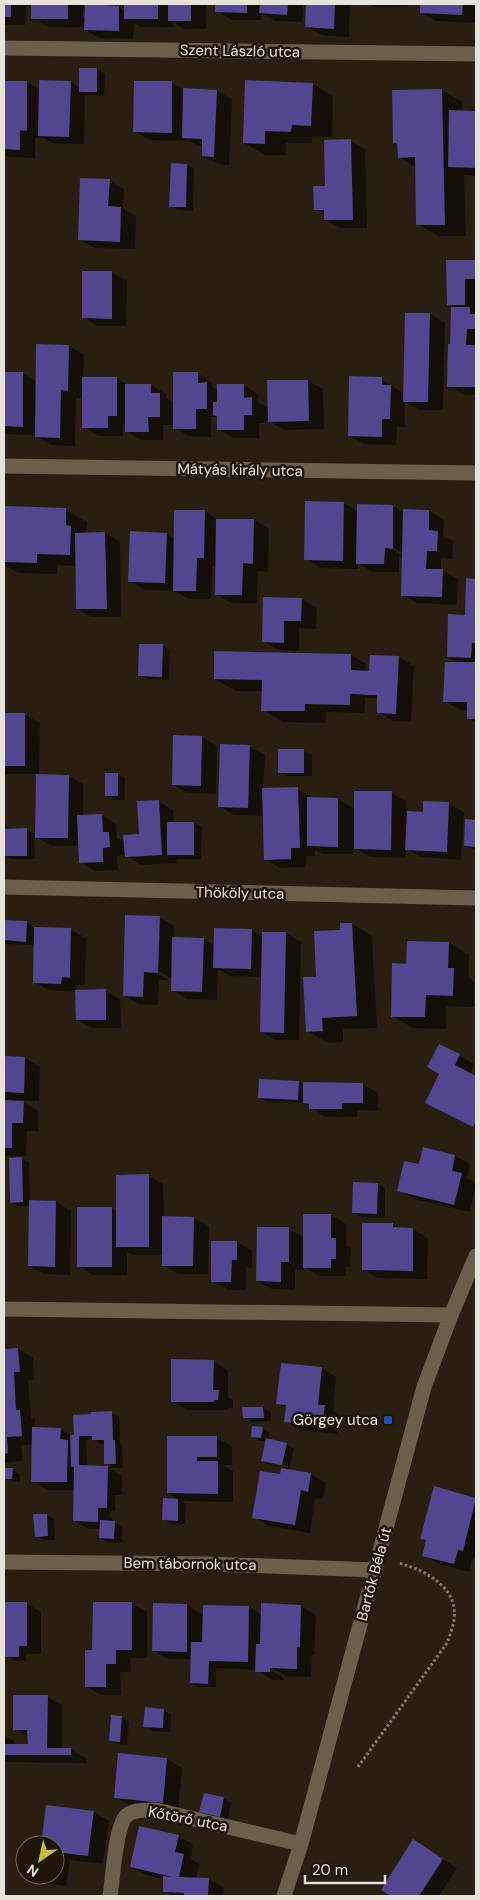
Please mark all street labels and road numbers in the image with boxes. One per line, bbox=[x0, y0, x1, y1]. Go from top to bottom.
street label: Szent László utca bbox=[180, 40, 300, 62]
street label: Mátyás király utca bbox=[177, 459, 303, 481]
street label: Thököly utca bbox=[196, 882, 284, 904]
street label: Bartók Béla út bbox=[352, 1525, 396, 1623]
street label: Bem tábornok utca bbox=[123, 1553, 257, 1575]
street label: Kőtörő utca bbox=[147, 1801, 229, 1837]

